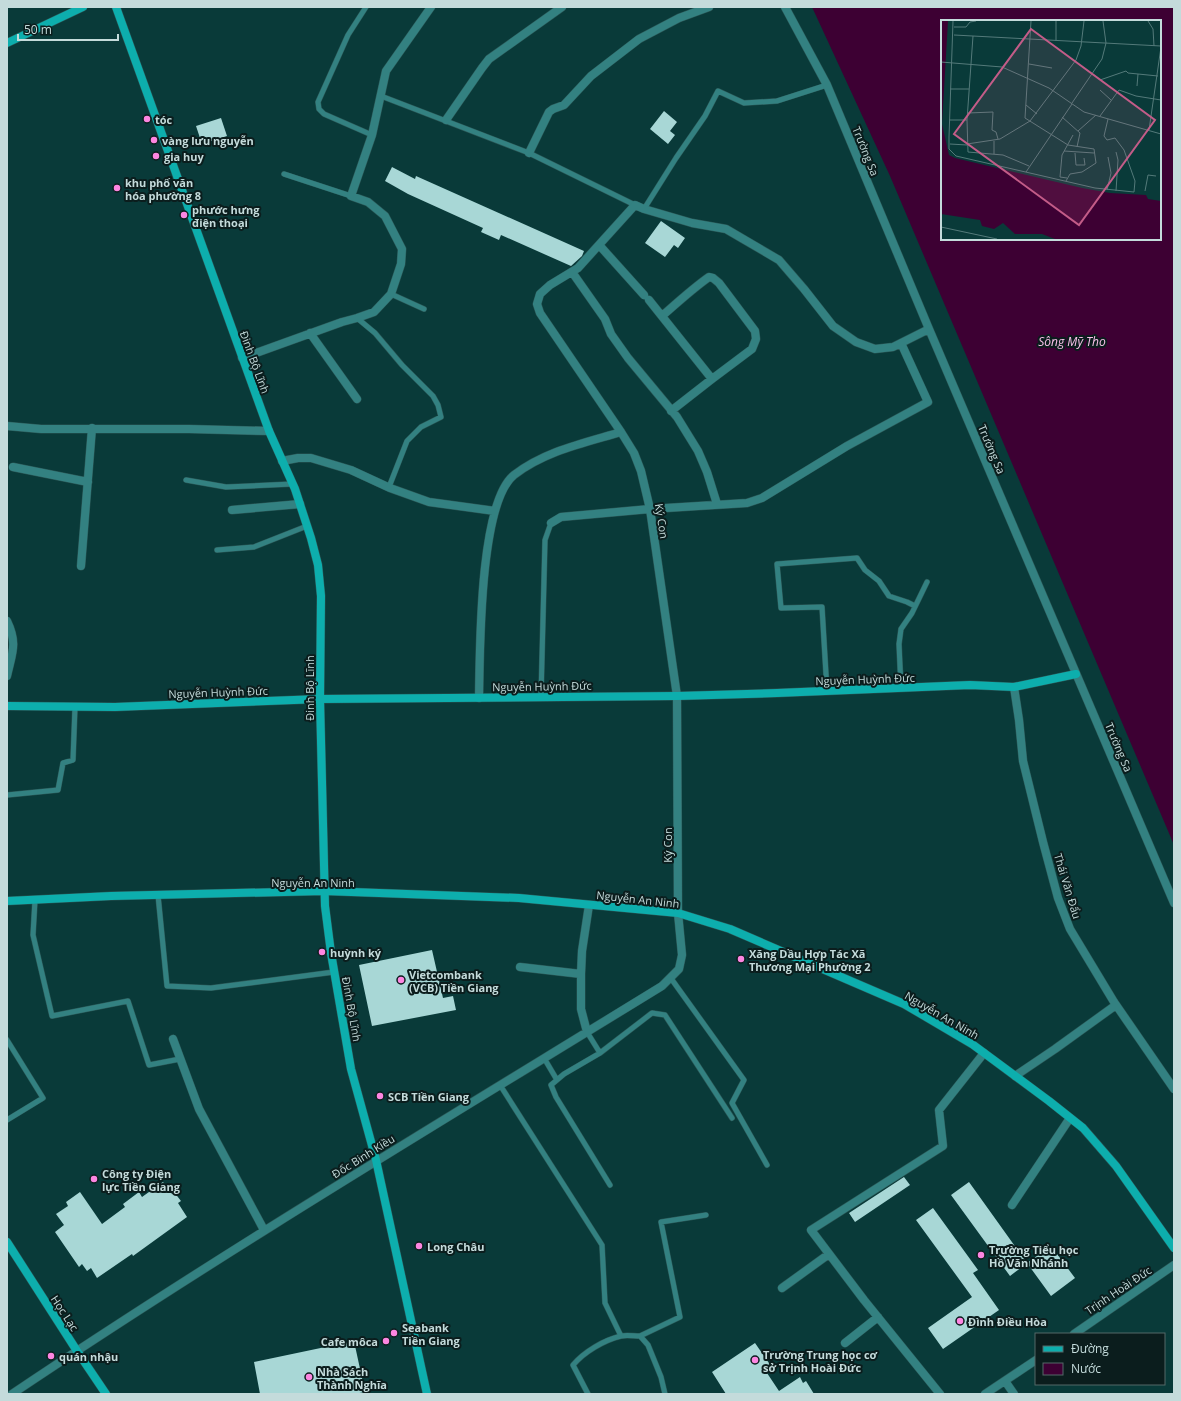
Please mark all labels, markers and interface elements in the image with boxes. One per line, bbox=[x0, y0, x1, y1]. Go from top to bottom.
scale bar bbox=[18, 16, 118, 42]
inset map bbox=[941, 20, 1161, 240]
text: 50 m bbox=[24, 21, 52, 38]
place label: tóc bbox=[155, 112, 173, 127]
marker: tóc bbox=[142, 114, 152, 124]
street label: Trường Sa bbox=[849, 124, 883, 178]
place label: vàng lưu nguyễn bbox=[162, 133, 254, 148]
marker: vàng lưu nguyễn bbox=[149, 135, 159, 145]
place label: gia huy bbox=[164, 149, 205, 164]
marker: gia huy bbox=[151, 151, 161, 161]
place label: khu phố văn hóa phường 8 bbox=[125, 175, 201, 203]
marker: khu phố văn hóa phường 8 bbox=[112, 183, 122, 193]
place label: phước hưng điện thoại bbox=[192, 202, 260, 230]
marker: phước hưng điện thoại bbox=[179, 210, 189, 220]
street label: Đinh Bộ Lĩnh bbox=[237, 329, 273, 395]
water label: Sông Mỹ Tho bbox=[1038, 333, 1106, 350]
street label: Trường Sa bbox=[975, 422, 1009, 476]
street label: Ký Con bbox=[652, 502, 672, 540]
street label: Đinh Bộ Lĩnh bbox=[302, 655, 317, 721]
street label: Nguyễn Huỳnh Đức bbox=[815, 670, 915, 688]
street label: Nguyễn Huỳnh Đức bbox=[492, 678, 592, 694]
street label: Nguyễn Huỳnh Đức bbox=[168, 683, 268, 701]
street label: Trường Sa bbox=[1102, 720, 1136, 774]
street label: Ký Con bbox=[660, 827, 675, 863]
street label: Thái Văn Đẩu bbox=[1051, 851, 1085, 921]
street label: Nguyễn An Ninh bbox=[271, 875, 355, 890]
street label: Nguyễn An Ninh bbox=[596, 887, 680, 911]
place label: huỳnh ký bbox=[330, 945, 382, 960]
place label: Xăng Dầu Hợp Tác Xã Thương Mại Phường 2 bbox=[749, 946, 871, 974]
marker: huỳnh ký bbox=[317, 947, 327, 957]
marker: Xăng Dầu Hợp Tác Xã Thương Mại Phường 2 bbox=[736, 954, 746, 964]
place label: Vietcombank (VCB) Tiền Giang bbox=[409, 967, 499, 995]
street label: Đinh Bộ Lĩnh bbox=[339, 975, 365, 1043]
marker: Vietcombank (VCB) Tiền Giang bbox=[396, 975, 406, 985]
street label: Nguyễn An Ninh bbox=[902, 988, 982, 1042]
place label: SCB Tiền Giang bbox=[388, 1089, 470, 1104]
marker: SCB Tiền Giang bbox=[375, 1091, 385, 1101]
street label: Đốc Binh Kiều bbox=[329, 1131, 397, 1181]
place label: Công ty Điện lực Tiền Giang bbox=[102, 1166, 181, 1194]
marker: Công ty Điện lực Tiền Giang bbox=[89, 1174, 99, 1184]
place label: Long Châu bbox=[427, 1239, 484, 1254]
marker: Long Châu bbox=[414, 1241, 424, 1251]
place label: Trường Tiểu học Hồ Văn Nhánh bbox=[989, 1242, 1079, 1270]
marker: Trường Tiểu học Hồ Văn Nhánh bbox=[976, 1250, 986, 1260]
street label: Trịnh Hoài Đức bbox=[1082, 1262, 1154, 1318]
street label: Học Lạc bbox=[48, 1292, 82, 1334]
place label: Đình Điều Hòa bbox=[968, 1314, 1047, 1329]
marker: Đình Điều Hòa bbox=[955, 1316, 965, 1326]
place label: Seabank Tiền Giang bbox=[402, 1320, 461, 1348]
marker: Seabank Tiền Giang bbox=[389, 1328, 399, 1338]
legend bbox=[1035, 1333, 1165, 1385]
place label: Cafe môca bbox=[321, 1334, 378, 1349]
marker: Cafe môca bbox=[381, 1336, 391, 1346]
text: Đường bbox=[1071, 1340, 1109, 1357]
place label: Trường Trung học cơ sở Trịnh Hoài Đức bbox=[763, 1347, 878, 1375]
place label: quán nhậu bbox=[59, 1349, 118, 1364]
marker: quán nhậu bbox=[46, 1351, 56, 1361]
marker: Trường Trung học cơ sở Trịnh Hoài Đức bbox=[750, 1355, 760, 1365]
text: Nước bbox=[1071, 1360, 1101, 1377]
place label: Nhà Sách Thành Nghĩa bbox=[317, 1364, 387, 1392]
marker: Nhà Sách Thành Nghĩa bbox=[304, 1372, 314, 1382]

